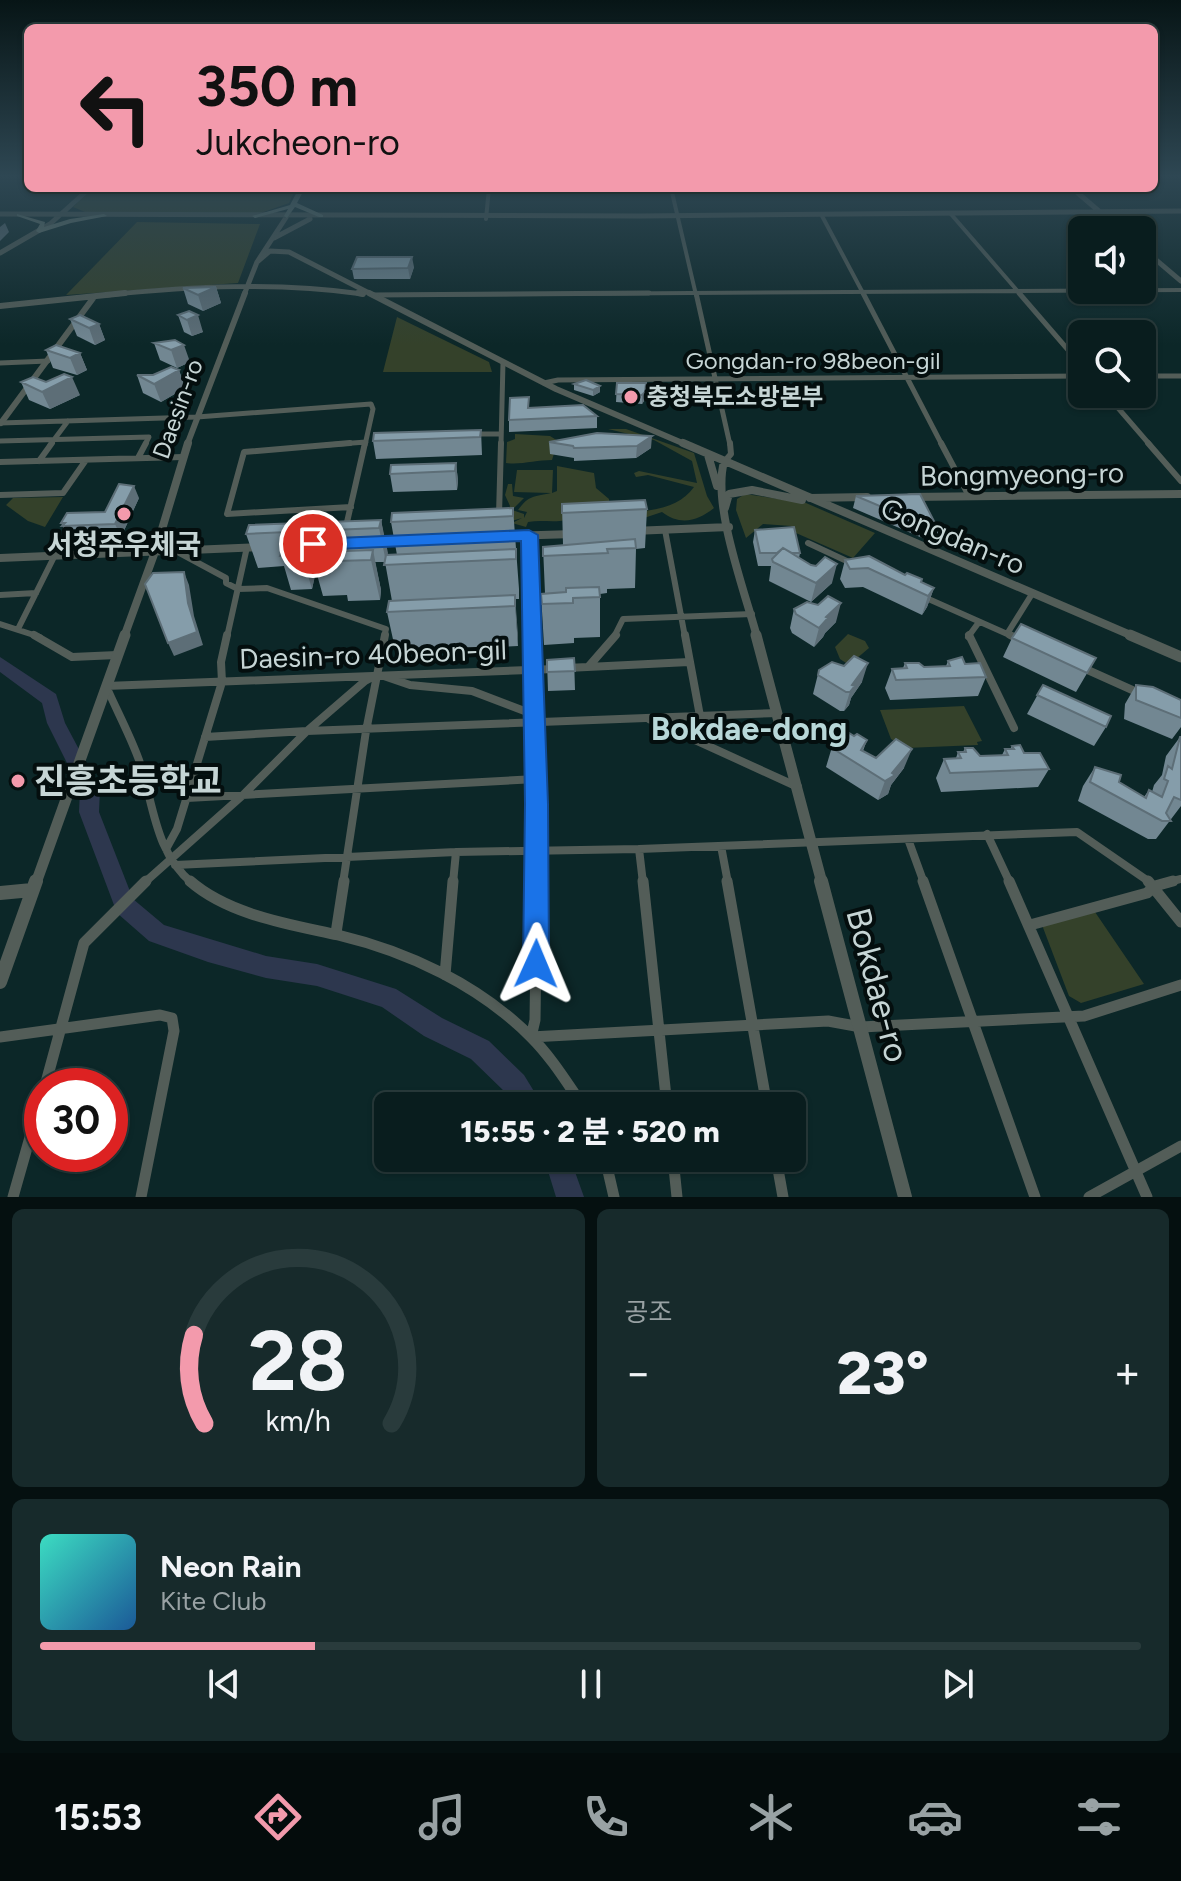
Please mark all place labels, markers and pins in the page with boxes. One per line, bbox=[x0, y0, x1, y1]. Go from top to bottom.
place label: 충청북도소방본부 bbox=[647, 382, 824, 411]
marker: 충청북도소방본부 bbox=[622, 388, 640, 406]
marker: 서청주우체국 bbox=[115, 505, 133, 523]
pin bbox=[279, 510, 347, 578]
place label: 서청주우체국 bbox=[47, 527, 201, 561]
place label: 진흥초등학교 bbox=[34, 761, 222, 802]
marker: 진흥초등학교 bbox=[9, 772, 27, 790]

